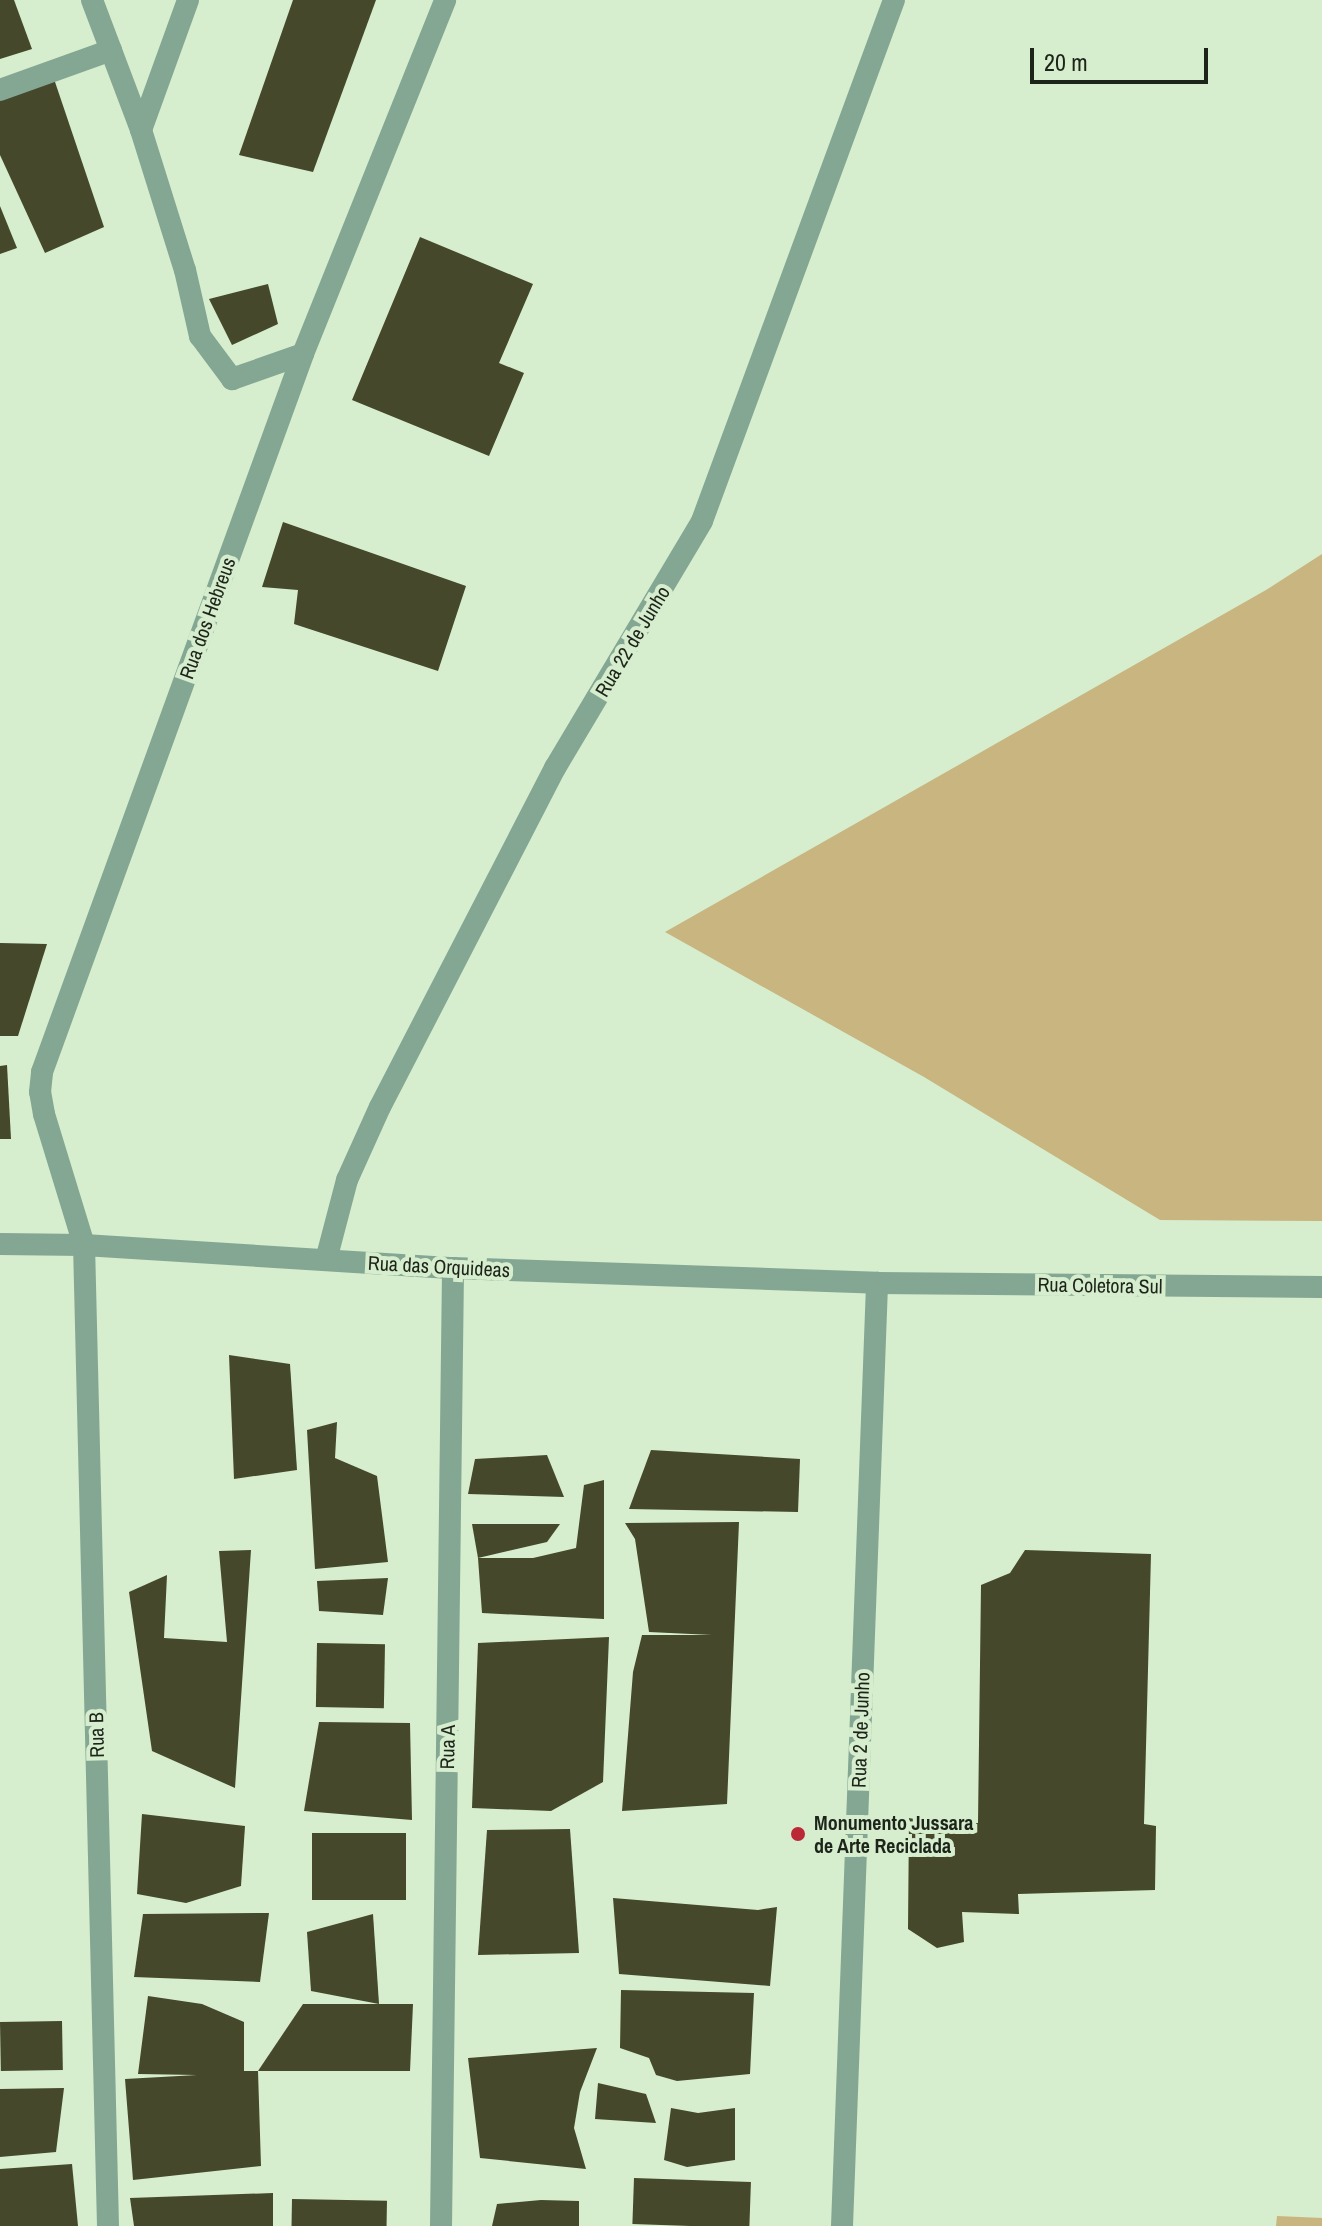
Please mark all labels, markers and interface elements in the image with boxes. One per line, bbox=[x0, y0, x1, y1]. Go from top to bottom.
scale bar bbox=[1034, 32, 1212, 82]
text: 20 m bbox=[1044, 46, 1088, 78]
street label: Rua dos Hebreus bbox=[174, 554, 240, 682]
street label: Rua 22 de Junho bbox=[590, 581, 674, 701]
street label: Rua das Orquideas bbox=[367, 1250, 511, 1282]
street label: Rua Coletora Sul bbox=[1037, 1272, 1163, 1298]
street label: Rua 2 de Junho bbox=[846, 1672, 874, 1788]
street label: Rua B bbox=[84, 1712, 108, 1758]
street label: Rua A bbox=[435, 1724, 459, 1770]
place label: Monumento Jussara de Arte Reciclada bbox=[814, 1810, 973, 1857]
marker: Monumento Jussara de Arte Reciclada bbox=[789, 1825, 807, 1843]

